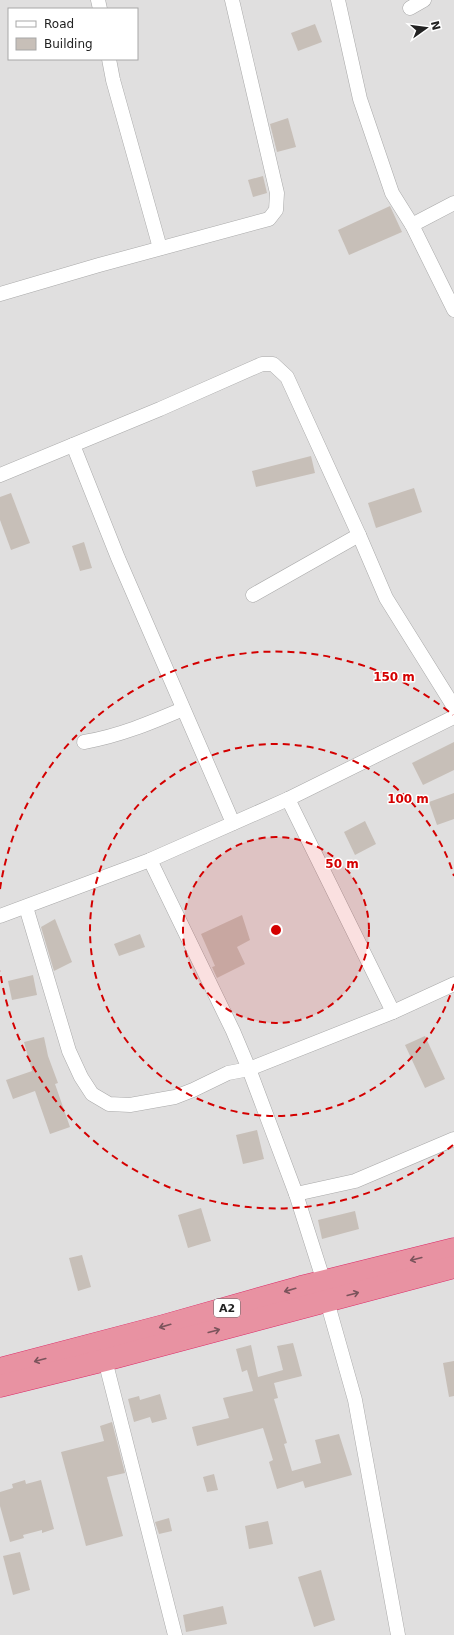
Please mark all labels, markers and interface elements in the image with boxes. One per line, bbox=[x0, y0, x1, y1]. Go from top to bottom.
legend bbox=[8, 8, 138, 60]
north arrow bbox=[406, 8, 446, 48]
text: Road bbox=[44, 17, 74, 31]
text: N bbox=[428, 20, 443, 32]
text: Building bbox=[44, 37, 93, 51]
text: 150 m bbox=[373, 670, 415, 684]
text: 100 m bbox=[387, 792, 429, 806]
text: 50 m bbox=[325, 857, 359, 871]
centre of rings bbox=[269, 923, 283, 937]
one-way arrow bbox=[410, 1255, 423, 1263]
one-way arrow bbox=[284, 1287, 297, 1294]
one-way arrow bbox=[347, 1290, 360, 1298]
road number: A2 bbox=[214, 1299, 240, 1317]
one-way arrow bbox=[159, 1322, 172, 1330]
one-way arrow bbox=[207, 1327, 220, 1335]
one-way arrow bbox=[33, 1357, 46, 1364]

